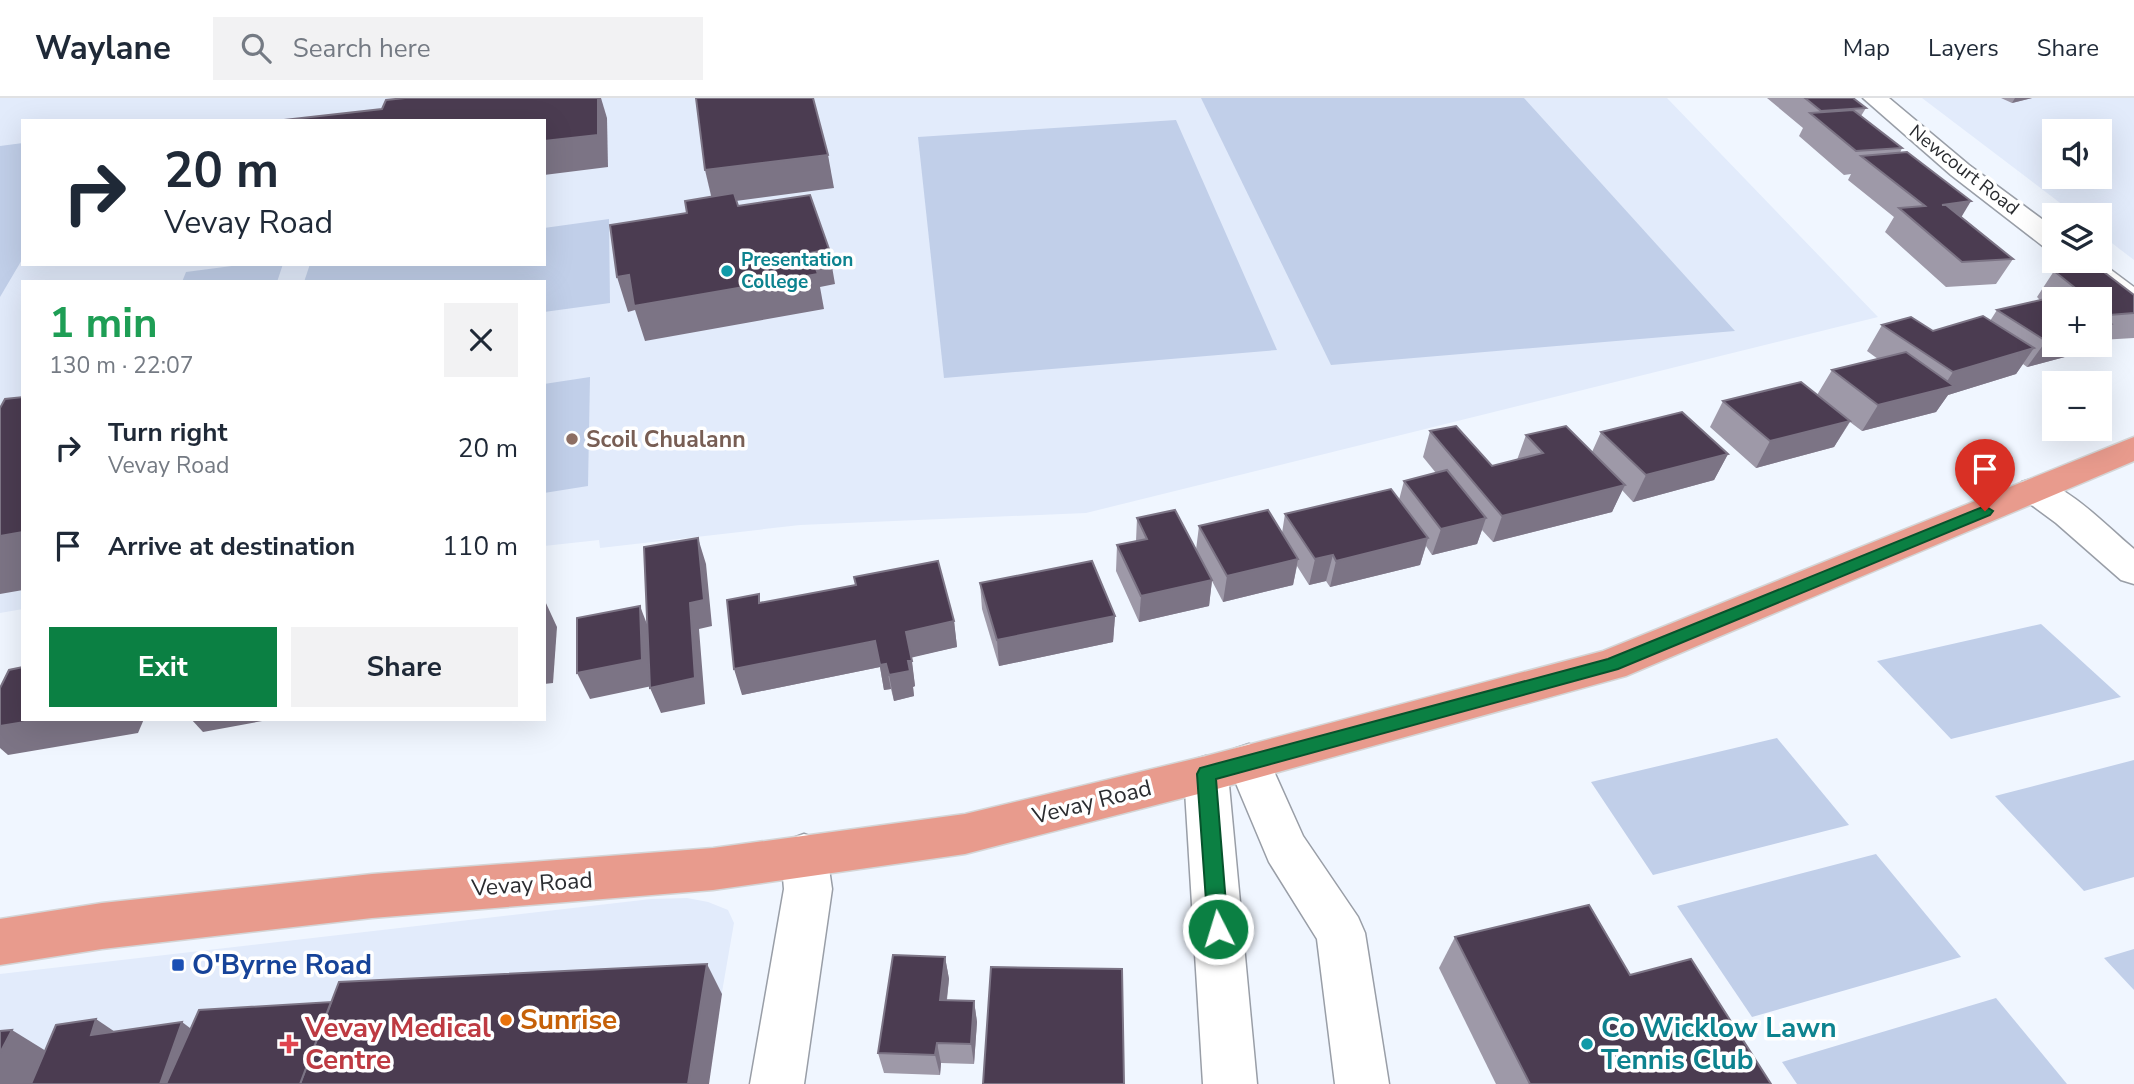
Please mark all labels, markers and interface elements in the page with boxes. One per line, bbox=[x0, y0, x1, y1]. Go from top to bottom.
search box bbox=[213, 17, 703, 80]
text: Waylane bbox=[35, 26, 171, 71]
icon: search bbox=[237, 29, 275, 67]
text: Search here bbox=[293, 31, 431, 66]
text: Map bbox=[1843, 32, 1890, 64]
text: Layers bbox=[1928, 32, 1999, 64]
text: Share bbox=[2037, 32, 2099, 64]
street label: Newcourt Road bbox=[1904, 119, 2024, 221]
map controls bbox=[2042, 119, 2112, 441]
button: sound bbox=[2042, 119, 2112, 189]
text: 20 m bbox=[164, 137, 279, 204]
icon: right bbox=[49, 147, 140, 238]
text: Vevay Road bbox=[164, 201, 333, 244]
button: layers bbox=[2042, 203, 2112, 273]
place label: Presentation College bbox=[741, 247, 853, 295]
marker: Presentation College bbox=[719, 263, 735, 279]
button: + bbox=[2042, 287, 2112, 357]
text: 1 min bbox=[49, 295, 158, 352]
button: close bbox=[444, 303, 518, 377]
text: 130 m · 22:07 bbox=[49, 350, 194, 381]
button: − bbox=[2042, 371, 2112, 441]
text: Turn right bbox=[108, 415, 227, 450]
place label: Scoil Chualann bbox=[586, 424, 746, 455]
icon: right bbox=[49, 429, 87, 467]
text: 20 m bbox=[458, 431, 518, 466]
marker: Scoil Chualann bbox=[564, 431, 580, 447]
pin bbox=[1955, 439, 2015, 511]
text: Vevay Road bbox=[108, 450, 230, 481]
icon: arrive bbox=[1966, 450, 2004, 488]
icon: arrive bbox=[49, 527, 87, 565]
text: Arrive at destination bbox=[108, 529, 355, 564]
text: 110 m bbox=[442, 529, 518, 564]
button: Exit bbox=[49, 627, 277, 707]
button: Share bbox=[291, 627, 518, 707]
street label: Vevay Road bbox=[1028, 772, 1155, 832]
street label: Vevay Road bbox=[469, 864, 594, 904]
position arrow bbox=[1181, 892, 1255, 966]
place label: O'Byrne Road bbox=[192, 946, 372, 984]
marker: O'Byrne Road bbox=[170, 957, 186, 973]
place label: Sunrise bbox=[520, 1001, 617, 1039]
place label: Vevay Medical Centre bbox=[304, 1009, 491, 1079]
place label: Co Wicklow Lawn Tennis Club bbox=[1601, 1009, 1837, 1079]
marker: Sunrise bbox=[498, 1012, 514, 1028]
marker: Vevay Medical Centre bbox=[279, 1034, 299, 1054]
marker: Co Wicklow Lawn Tennis Club bbox=[1579, 1036, 1595, 1052]

